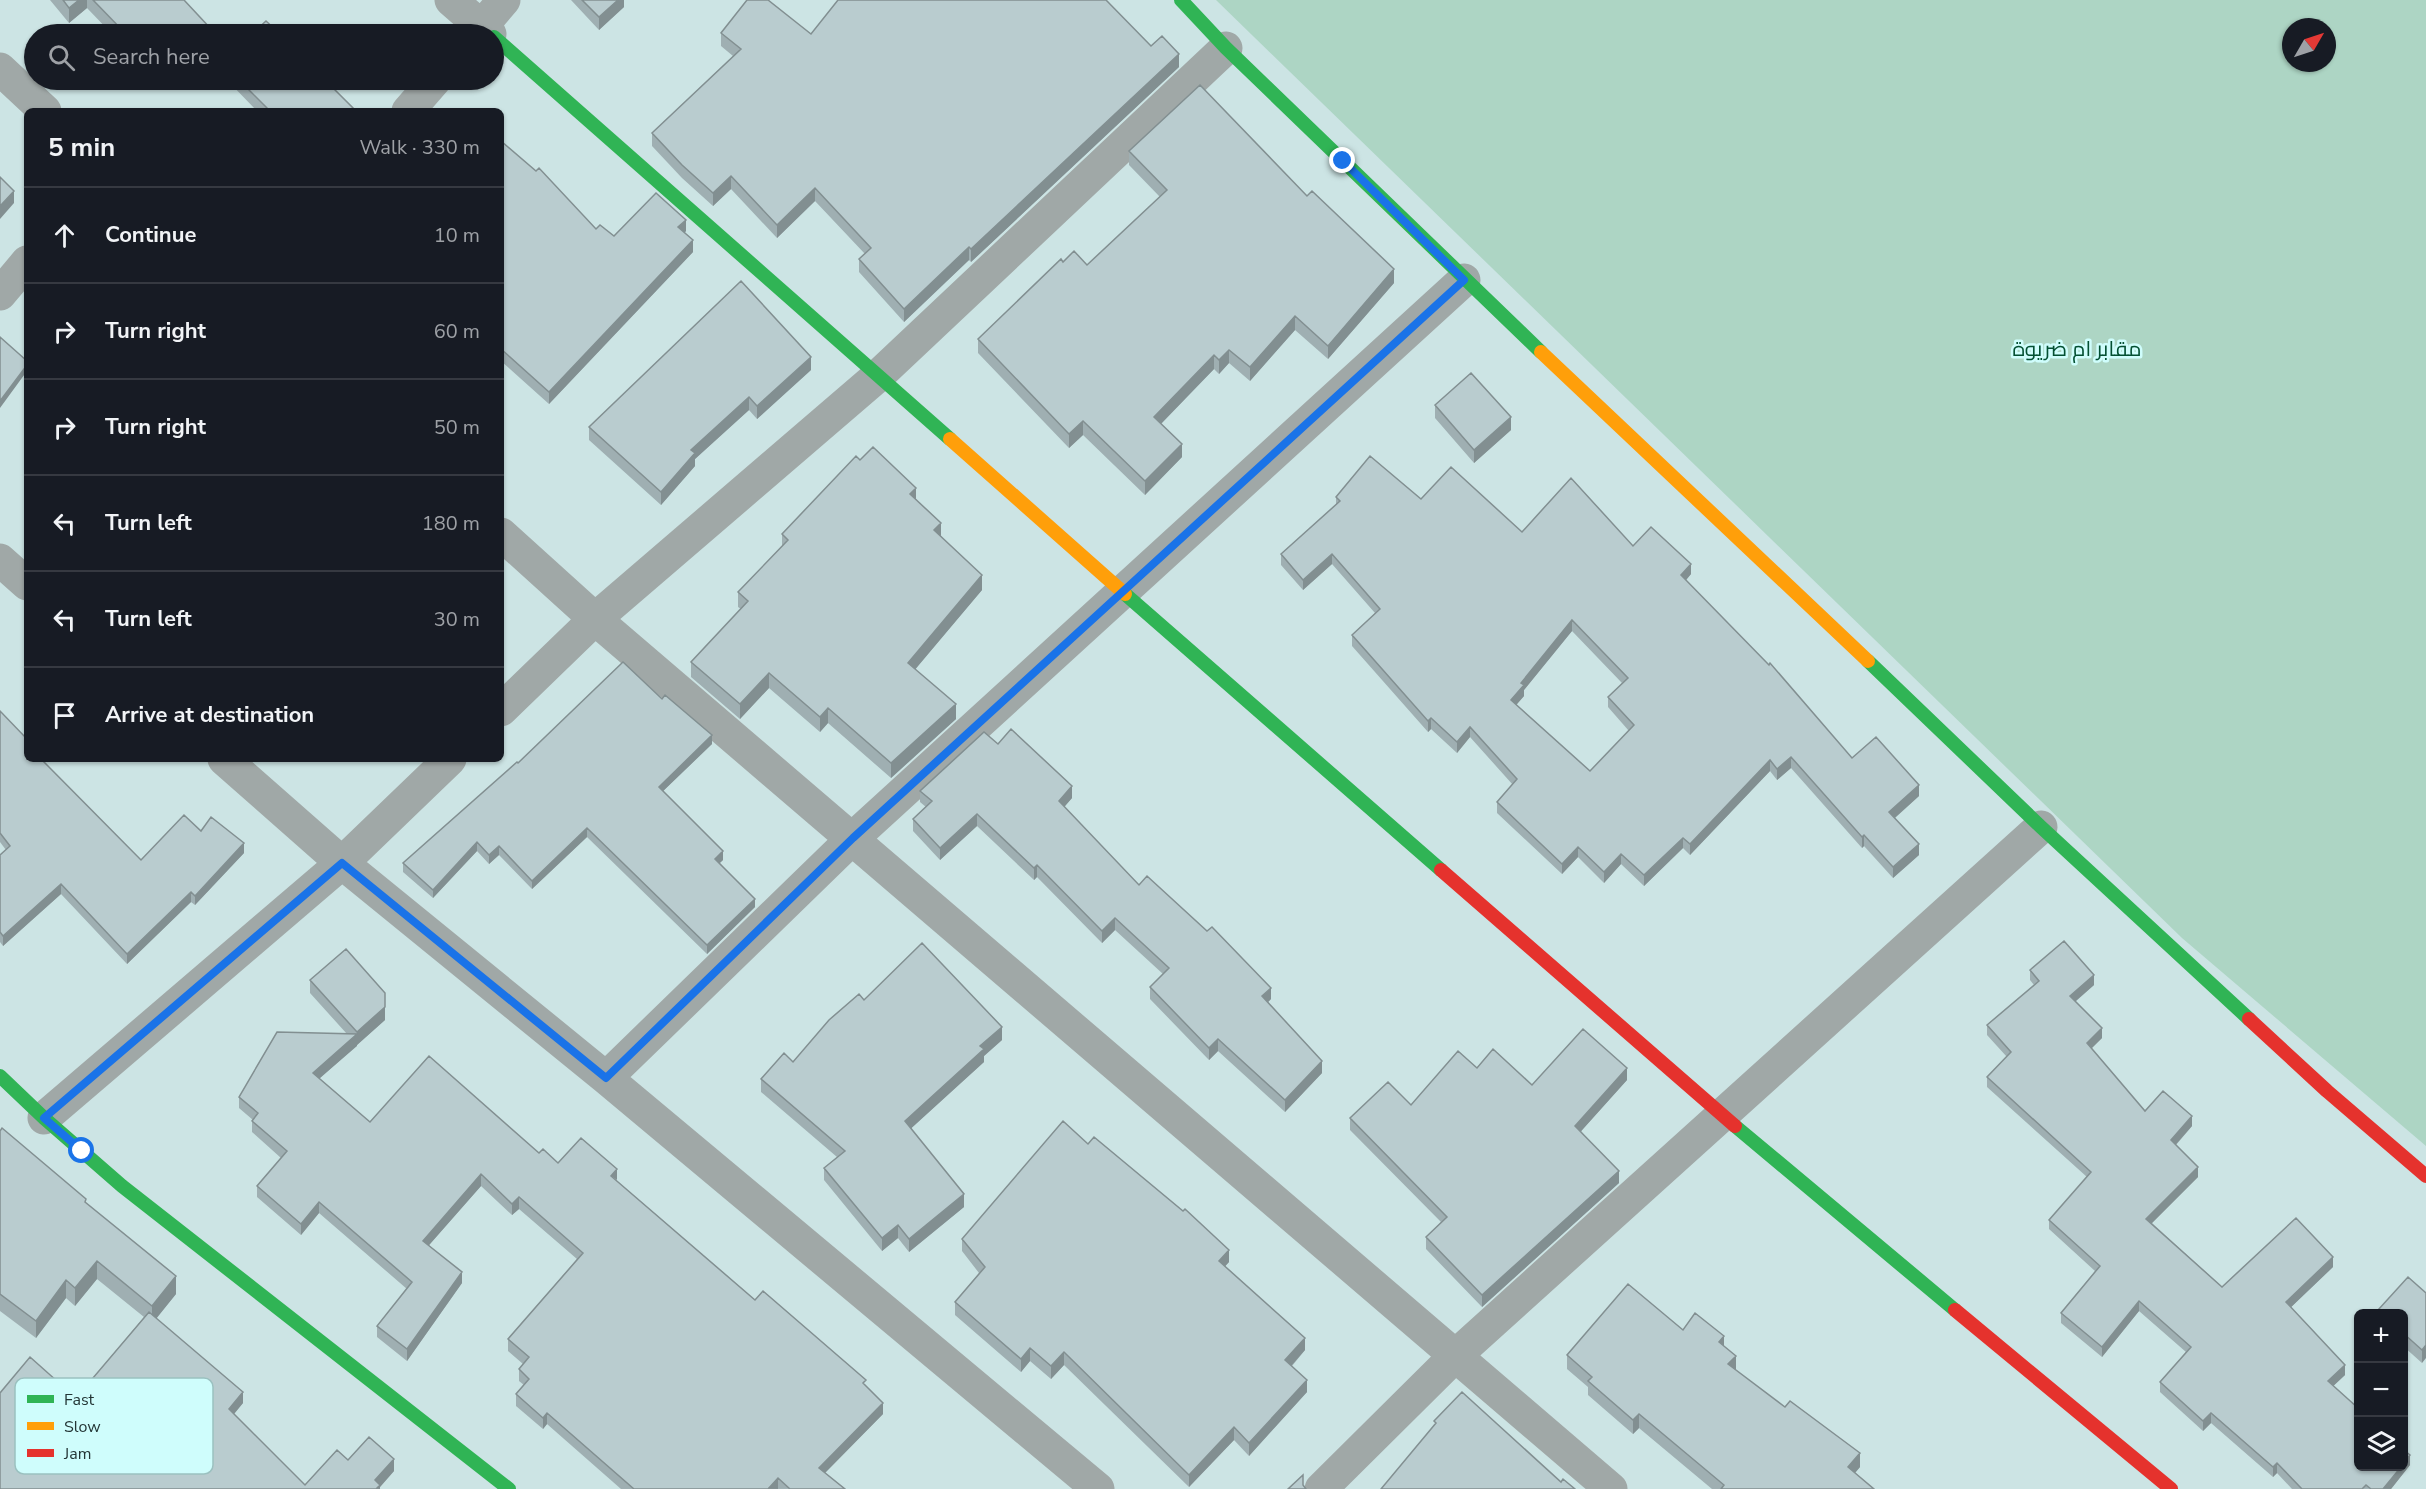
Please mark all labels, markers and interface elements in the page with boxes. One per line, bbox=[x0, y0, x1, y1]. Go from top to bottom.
north arrow bbox=[2282, 18, 2336, 72]
search box bbox=[24, 24, 504, 90]
icon: search bbox=[45, 41, 78, 74]
text: Search here bbox=[93, 42, 210, 72]
text: 5 min bbox=[48, 130, 115, 165]
text: Walk · 330 m bbox=[360, 134, 480, 161]
route end bbox=[1329, 147, 1355, 173]
icon: ahead bbox=[48, 219, 81, 252]
text: Continue bbox=[105, 220, 196, 250]
text: 10 m bbox=[434, 222, 480, 249]
icon: right bbox=[48, 315, 81, 348]
text: Turn right bbox=[105, 316, 206, 346]
text: 60 m bbox=[434, 318, 480, 345]
park label: مقابر ام ضريوة bbox=[2012, 335, 2142, 363]
icon: right bbox=[48, 411, 81, 444]
text: Turn right bbox=[105, 412, 206, 442]
text: 50 m bbox=[434, 414, 480, 441]
icon: left bbox=[48, 507, 81, 540]
text: Turn left bbox=[105, 508, 192, 538]
text: 180 m bbox=[422, 510, 480, 537]
icon: left bbox=[48, 603, 81, 636]
text: Turn left bbox=[105, 604, 192, 634]
text: 30 m bbox=[434, 606, 480, 633]
icon: arrive bbox=[48, 699, 81, 732]
text: Arrive at destination bbox=[105, 700, 314, 730]
route start bbox=[68, 1137, 94, 1163]
map controls bbox=[2354, 1309, 2408, 1471]
button: + bbox=[2354, 1309, 2408, 1363]
button: − bbox=[2354, 1363, 2408, 1417]
legend bbox=[15, 1378, 213, 1474]
text: Fast bbox=[64, 1389, 95, 1411]
text: Slow bbox=[64, 1416, 101, 1438]
button: layers bbox=[2354, 1417, 2408, 1471]
text: Jam bbox=[63, 1443, 91, 1465]

